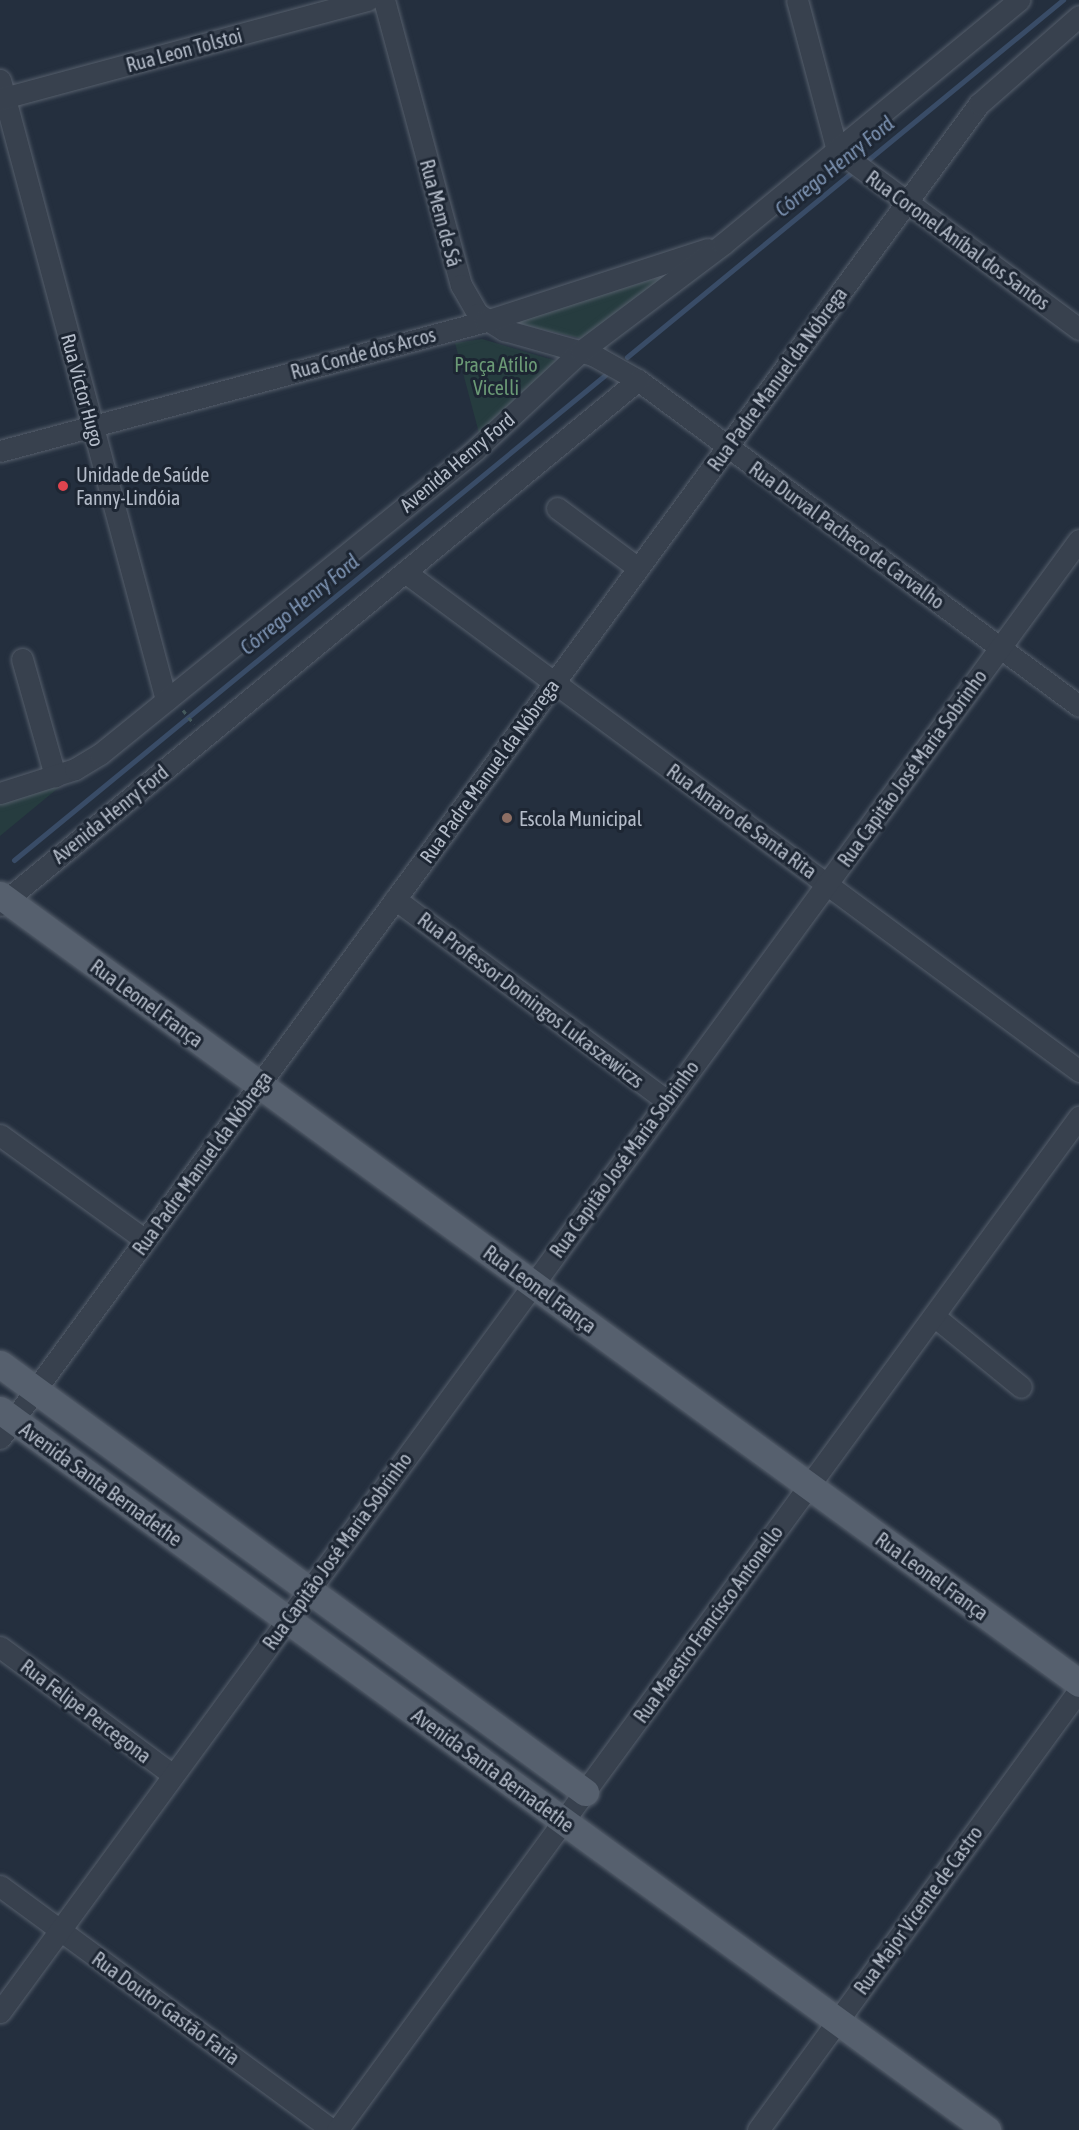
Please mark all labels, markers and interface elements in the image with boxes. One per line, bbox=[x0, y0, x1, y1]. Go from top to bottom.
street label: Rua Leon Tolstoi bbox=[123, 23, 245, 77]
water label: Córrego Henry Ford bbox=[770, 110, 898, 222]
street label: Rua Mem de Sá bbox=[415, 157, 467, 269]
street label: Rua Coronel Aníbal dos Santos bbox=[861, 165, 1055, 315]
street label: Rua Padre Manuel da Nóbrega bbox=[702, 282, 852, 476]
street label: Rua Conde dos Arcos bbox=[288, 322, 438, 384]
street label: Rua Victor Hugo bbox=[56, 331, 110, 449]
park label: Praça Atílio Vicelli bbox=[454, 352, 538, 399]
street label: Avenida Henry Ford bbox=[395, 407, 519, 517]
street label: Rua Durval Pacheco de Carvalho bbox=[745, 456, 949, 614]
place label: Unidade de Saúde Fanny-Lindóia bbox=[76, 462, 209, 509]
marker: Unidade de Saúde Fanny-Lindóia bbox=[54, 477, 72, 495]
water label: Córrego Henry Ford bbox=[235, 548, 363, 660]
street label: Rua Capitão José Maria Sobrinho bbox=[832, 665, 992, 871]
street label: Rua Padre Manuel da Nóbrega bbox=[414, 674, 564, 868]
street label: Rua Amaro de Santa Rita bbox=[662, 759, 822, 883]
street label: Avenida Henry Ford bbox=[47, 760, 173, 868]
place label: Escola Municipal bbox=[519, 806, 642, 830]
marker: Escola Municipal bbox=[500, 811, 514, 825]
street label: Rua Professor Domingos Lukaszewiczs bbox=[413, 907, 649, 1093]
street label: Rua Leonel França bbox=[86, 954, 208, 1052]
street label: Rua Capitão José Maria Sobrinho bbox=[544, 1056, 704, 1262]
street label: Rua Padre Manuel da Nóbrega bbox=[127, 1066, 277, 1260]
street label: Rua Leonel França bbox=[479, 1240, 601, 1338]
street label: Avenida Santa Bernadethe bbox=[15, 1417, 187, 1551]
street label: Rua Capitão José Maria Sobrinho bbox=[257, 1448, 417, 1654]
street label: Rua Maestro Francisco Antonello bbox=[628, 1521, 788, 1727]
street label: Rua Leonel França bbox=[871, 1527, 993, 1625]
street label: Rua Felipe Percegona bbox=[16, 1654, 156, 1768]
street label: Avenida Santa Bernadethe bbox=[407, 1703, 579, 1837]
street label: Rua Major Vicente de Castro bbox=[849, 1821, 987, 1999]
street label: Rua Doutor Gastão Faria bbox=[88, 1946, 244, 2070]

